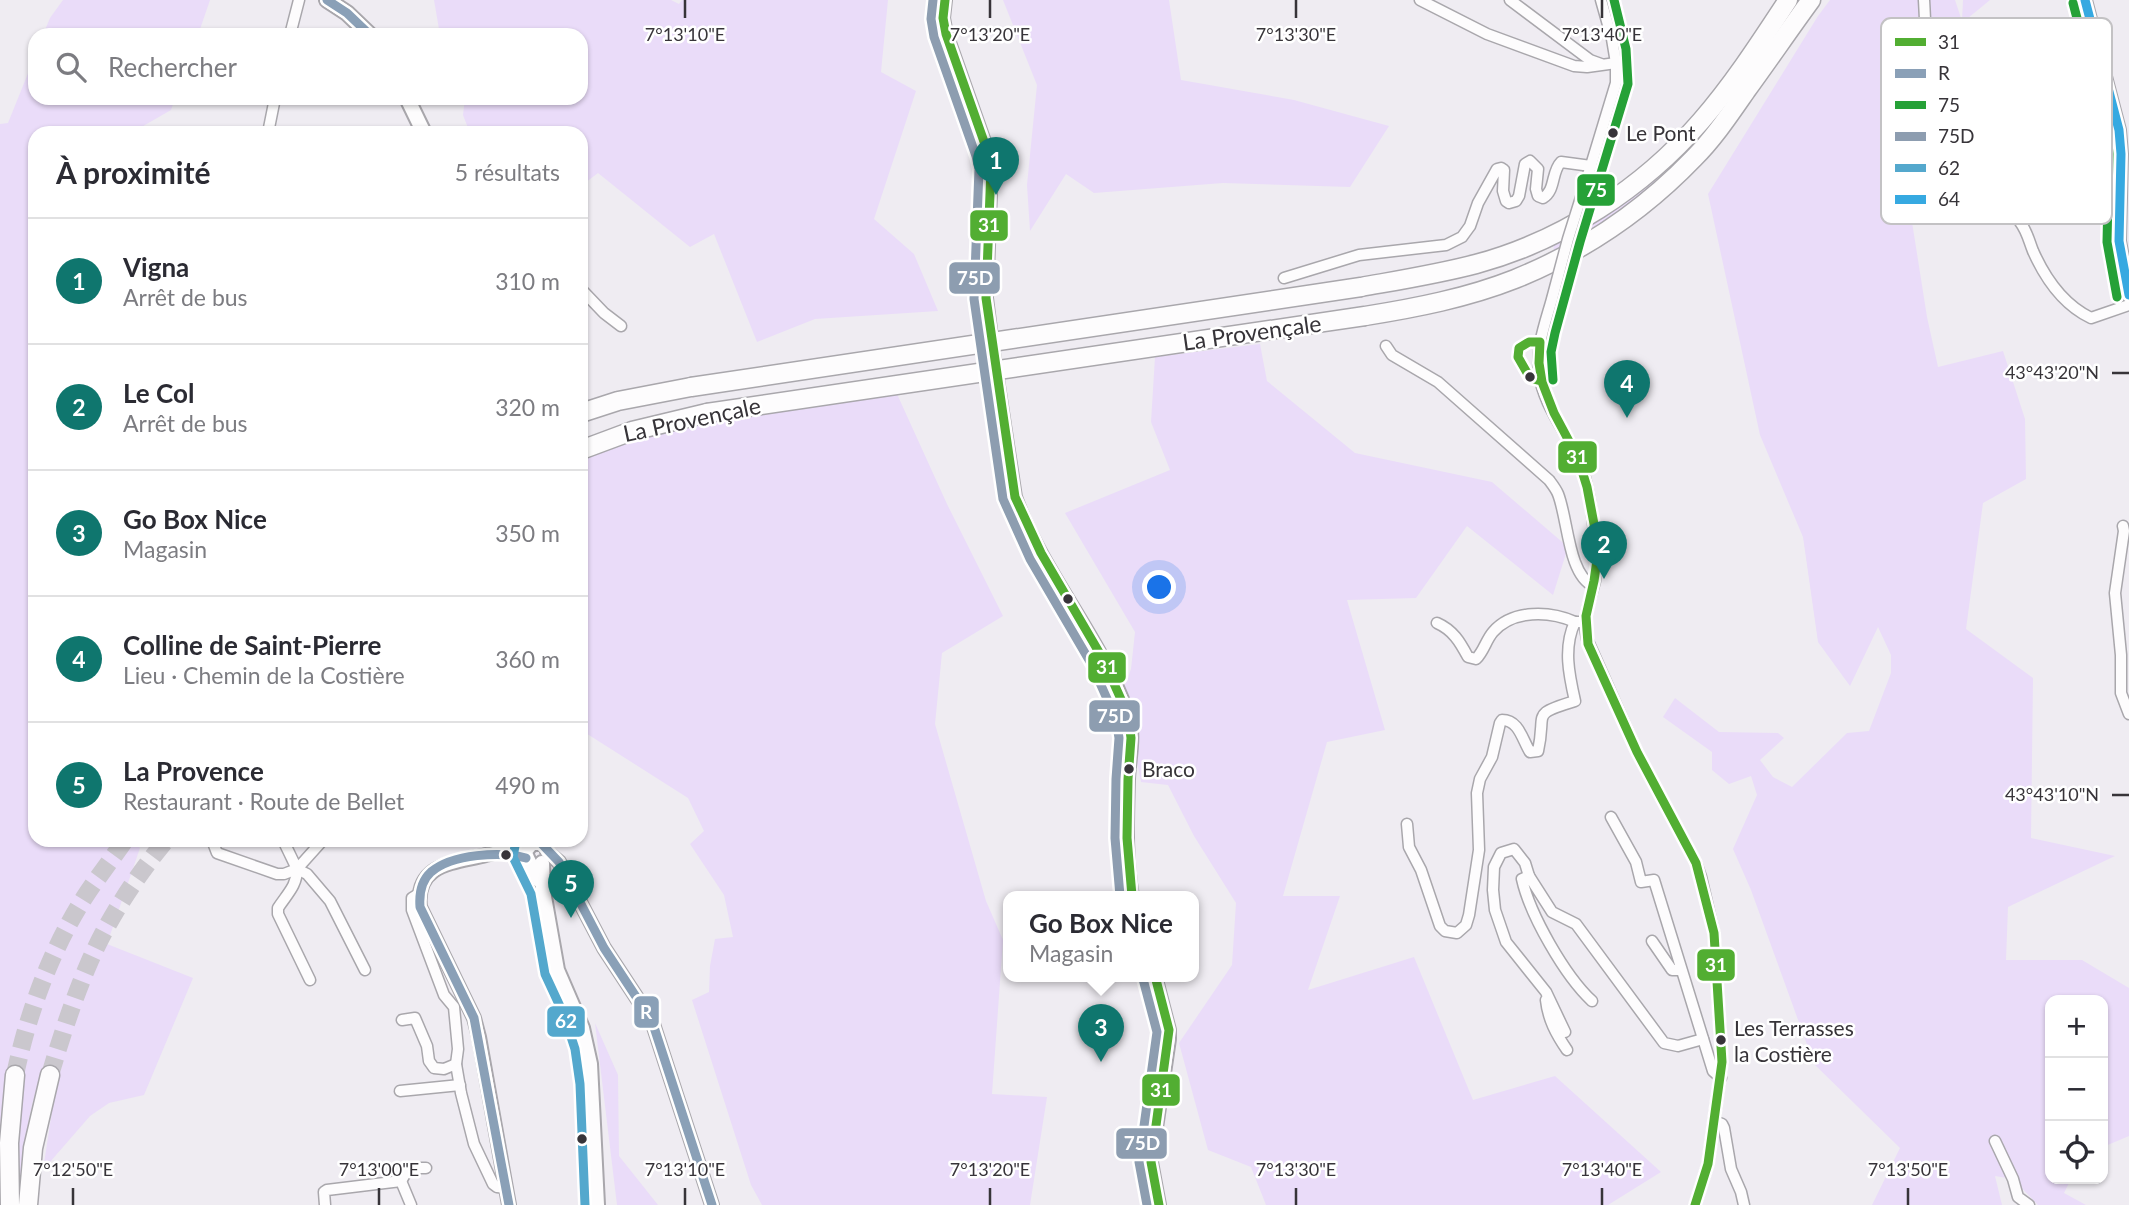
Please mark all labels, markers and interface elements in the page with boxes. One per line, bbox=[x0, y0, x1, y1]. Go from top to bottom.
legend bbox=[1881, 18, 2112, 224]
text: 7°13'10"E bbox=[645, 23, 725, 45]
text: 7°13'20"E bbox=[950, 23, 1030, 45]
text: 7°13'30"E bbox=[1256, 23, 1336, 45]
text: 7°13'40"E bbox=[1562, 23, 1642, 45]
search box bbox=[28, 28, 588, 105]
text: 31 bbox=[1938, 30, 1960, 53]
icon: search bbox=[52, 48, 90, 86]
text: Rechercher bbox=[108, 51, 237, 83]
text: R bbox=[1938, 61, 1950, 84]
text: 75 bbox=[1938, 93, 1960, 116]
place label: Le Pont bbox=[1626, 120, 1696, 145]
text: 75D bbox=[1938, 124, 1975, 147]
marker: Le Pont bbox=[1606, 126, 1620, 140]
pin: 1 bbox=[973, 137, 1019, 195]
text: À proximité bbox=[56, 154, 211, 190]
text: 62 bbox=[1938, 156, 1960, 179]
text: 5 résultats bbox=[455, 158, 560, 186]
line badge: 75 bbox=[1576, 173, 1616, 207]
text: 75 bbox=[1585, 178, 1607, 201]
text: 64 bbox=[1938, 187, 1960, 210]
line badge: 31 bbox=[969, 209, 1009, 242]
text: 31 bbox=[978, 213, 1000, 236]
text: Vigna bbox=[123, 251, 189, 283]
line badge: 75D bbox=[948, 261, 1001, 295]
text: 75D bbox=[957, 266, 993, 289]
text: 1 bbox=[72, 267, 86, 295]
text: 310 m bbox=[495, 267, 560, 295]
text: Arrêt de bus bbox=[123, 283, 248, 311]
street label: La Provençale bbox=[1181, 308, 1323, 356]
pin: 4 bbox=[1604, 360, 1650, 418]
text: 43°43'20"N bbox=[2005, 361, 2099, 383]
unlabelled marker bbox=[1523, 370, 1537, 384]
text: Le Col bbox=[123, 377, 194, 409]
street label: La Provençale bbox=[620, 391, 763, 447]
text: 2 bbox=[72, 393, 86, 421]
text: 320 m bbox=[495, 393, 560, 421]
text: Arrêt de bus bbox=[123, 409, 248, 437]
line badge: 31 bbox=[1557, 440, 1598, 474]
text: 31 bbox=[1566, 445, 1588, 468]
text: Go Box Nice bbox=[123, 503, 267, 535]
text: 3 bbox=[72, 519, 86, 547]
text: 350 m bbox=[495, 519, 560, 547]
pin: 2 bbox=[1581, 521, 1627, 579]
text: Magasin bbox=[123, 535, 207, 563]
your location bbox=[1142, 570, 1176, 604]
unlabelled marker bbox=[1061, 592, 1075, 606]
text: Colline de Saint-Pierre bbox=[123, 629, 381, 661]
text: 4 bbox=[72, 645, 86, 673]
text: 360 m bbox=[495, 645, 560, 673]
line badge: 31 bbox=[1087, 651, 1127, 684]
text: 31 bbox=[1096, 655, 1118, 678]
text: Lieu · Chemin de la Costière bbox=[123, 661, 405, 689]
line badge: 75D bbox=[1088, 699, 1141, 733]
text: 75D bbox=[1097, 704, 1133, 727]
text: La Provence bbox=[123, 755, 264, 787]
place label: Braco bbox=[1142, 756, 1195, 781]
marker: Braco bbox=[1122, 762, 1136, 776]
text: 5 bbox=[72, 771, 86, 799]
text: 490 m bbox=[495, 771, 560, 799]
text: 43°43'10"N bbox=[2005, 783, 2099, 805]
text: Restaurant · Route de Bellet bbox=[123, 787, 404, 815]
unlabelled marker bbox=[499, 848, 513, 862]
pin: 5 bbox=[548, 860, 594, 918]
popup bbox=[1003, 891, 1199, 982]
text: Go Box Nice bbox=[1029, 907, 1173, 939]
text: Magasin bbox=[1029, 939, 1113, 967]
line badge: 31 bbox=[1696, 948, 1736, 982]
text: 31 bbox=[1705, 953, 1727, 976]
line badge: R bbox=[633, 995, 660, 1029]
map controls bbox=[2045, 995, 2108, 1184]
button: + bbox=[2045, 995, 2108, 1058]
text: R bbox=[640, 1000, 653, 1023]
pin: 3 bbox=[1078, 1004, 1124, 1062]
line badge: 62 bbox=[546, 1005, 586, 1038]
text: 62 bbox=[555, 1009, 577, 1032]
place label: Les Terrasses la Costière bbox=[1734, 1015, 1854, 1066]
marker: Les Terrasses la Costière bbox=[1714, 1033, 1728, 1047]
button: − bbox=[2045, 1058, 2108, 1121]
line badge: 31 bbox=[1141, 1073, 1181, 1107]
text: 31 bbox=[1150, 1078, 1172, 1101]
button: locate bbox=[2045, 1121, 2108, 1184]
line badge: 75D bbox=[1115, 1127, 1168, 1160]
text: 75D bbox=[1124, 1131, 1160, 1154]
unlabelled marker bbox=[575, 1132, 589, 1146]
text: 7°12'50"E bbox=[33, 1158, 113, 1180]
text: 7°13'00"E bbox=[339, 1158, 419, 1180]
text: 7°13'10"E bbox=[645, 1158, 725, 1180]
text: 7°13'20"E bbox=[950, 1158, 1030, 1180]
text: 7°13'30"E bbox=[1256, 1158, 1336, 1180]
text: 7°13'40"E bbox=[1562, 1158, 1642, 1180]
text: 7°13'50"E bbox=[1868, 1158, 1948, 1180]

